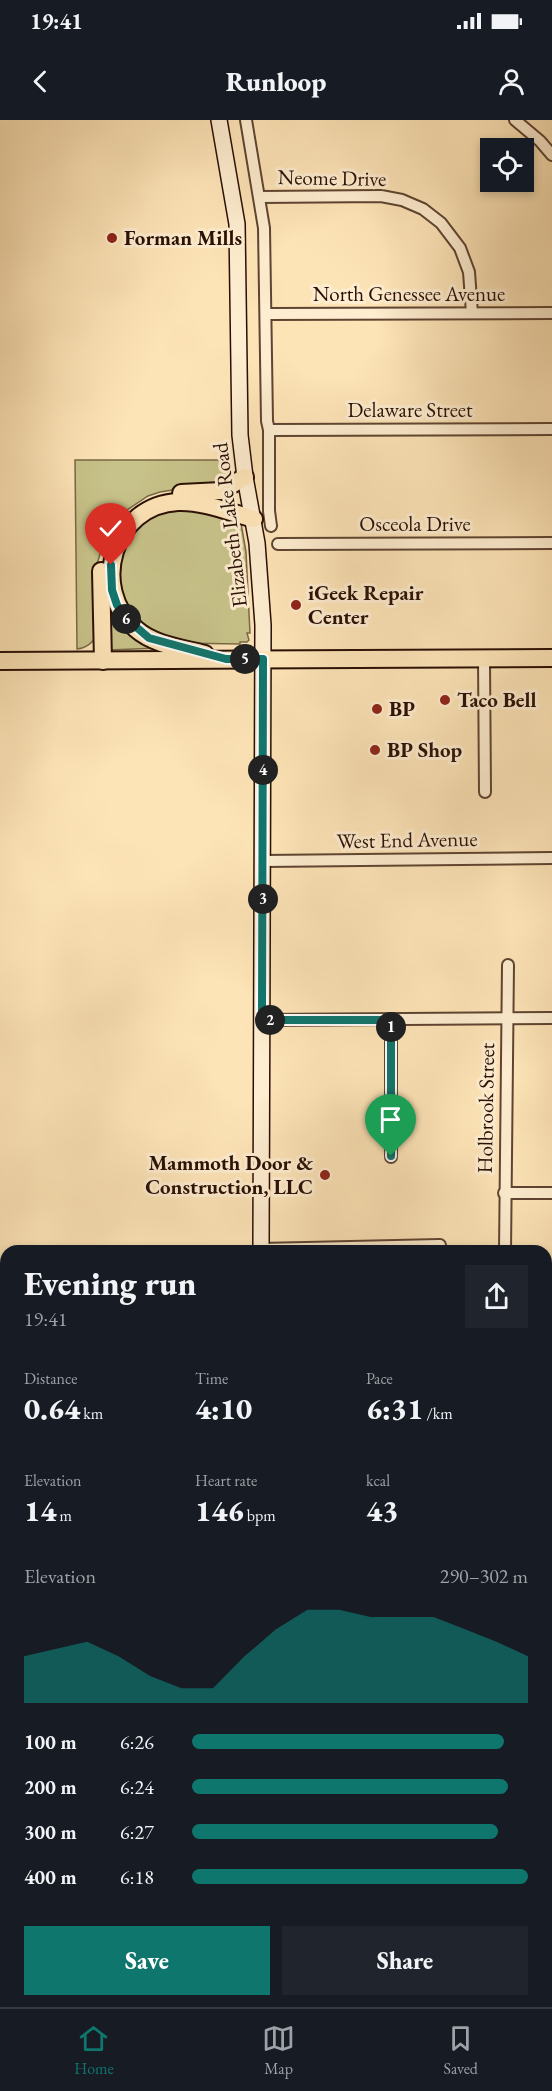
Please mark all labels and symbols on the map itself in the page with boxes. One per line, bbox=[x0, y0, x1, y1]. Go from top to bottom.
street label: Neome Drive bbox=[277, 163, 387, 192]
place label: Forman Mills bbox=[124, 224, 242, 251]
marker: Forman Mills bbox=[105, 231, 119, 245]
street label: North Genessee Avenue bbox=[313, 280, 505, 307]
street label: Delaware Street bbox=[347, 396, 473, 423]
street label: Elizabeth Lake Road bbox=[206, 441, 253, 609]
pin bbox=[85, 503, 136, 565]
street label: Osceola Drive bbox=[359, 510, 471, 537]
place label: iGeek Repair Center bbox=[308, 579, 424, 630]
marker: iGeek Repair Center bbox=[289, 598, 303, 612]
pin: 6 bbox=[111, 604, 141, 634]
pin: 5 bbox=[230, 644, 260, 674]
place label: Taco Bell bbox=[457, 686, 537, 713]
marker: Taco Bell bbox=[438, 693, 452, 707]
place label: BP bbox=[389, 695, 415, 722]
marker: BP bbox=[370, 702, 384, 716]
place label: BP Shop bbox=[387, 736, 463, 763]
marker: BP Shop bbox=[368, 743, 382, 757]
pin: 4 bbox=[248, 755, 278, 785]
street label: West End Avenue bbox=[336, 825, 478, 854]
pin: 3 bbox=[248, 884, 278, 914]
pin: 2 bbox=[255, 1005, 285, 1035]
pin: 1 bbox=[376, 1012, 406, 1042]
street label: Holbrook Street bbox=[471, 1042, 500, 1174]
pin bbox=[365, 1094, 416, 1156]
place label: Mammoth Door & Construction, LLC bbox=[145, 1149, 313, 1200]
marker: Mammoth Door & Construction, LLC bbox=[318, 1168, 332, 1182]

